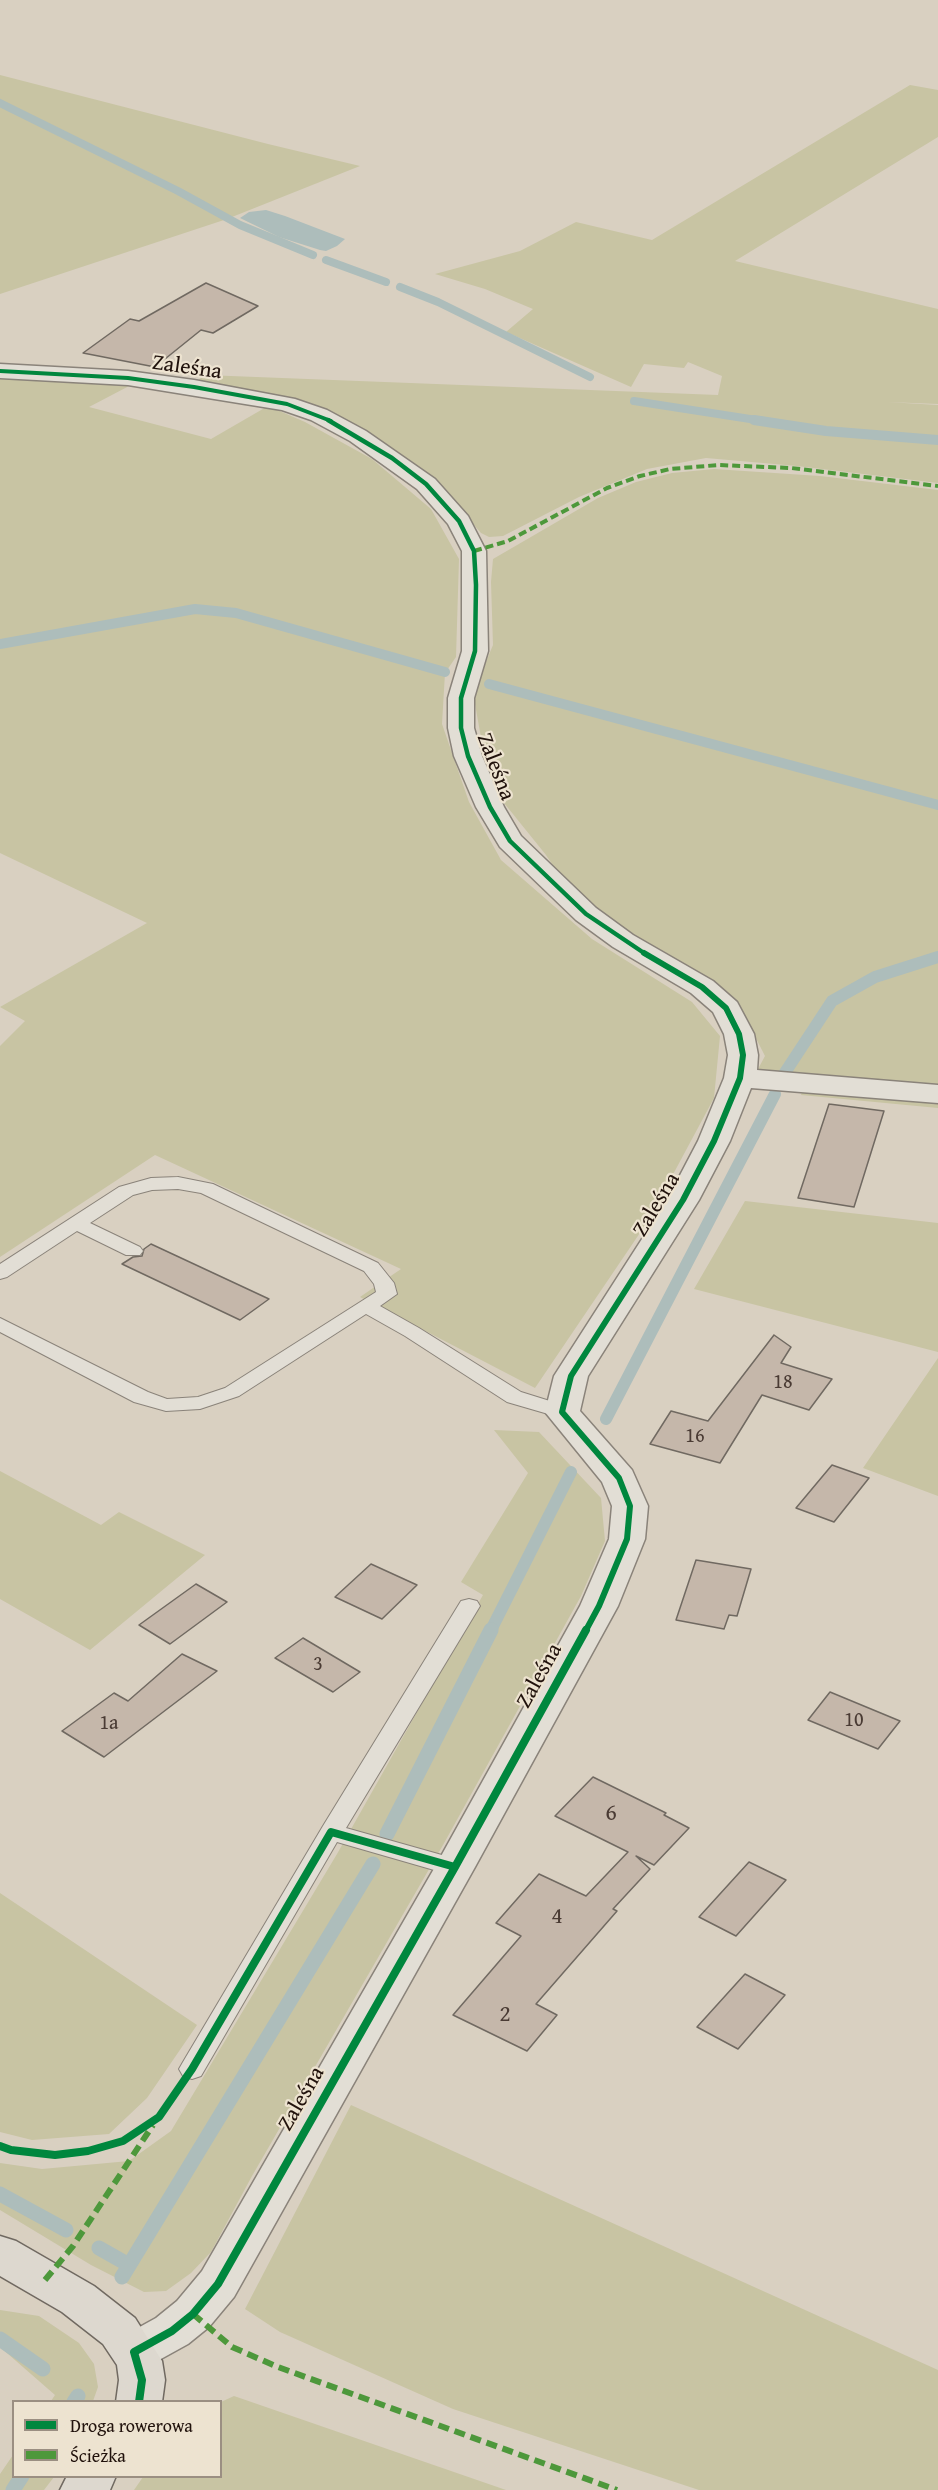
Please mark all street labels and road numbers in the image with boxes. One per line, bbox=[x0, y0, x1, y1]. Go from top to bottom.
street label: Zaleśna bbox=[150, 350, 224, 386]
street label: Zaleśna bbox=[470, 730, 520, 804]
street label: Zaleśna bbox=[628, 1168, 686, 1242]
street label: Zaleśna bbox=[511, 1639, 569, 1713]
street label: Zaleśna bbox=[273, 2062, 331, 2136]

